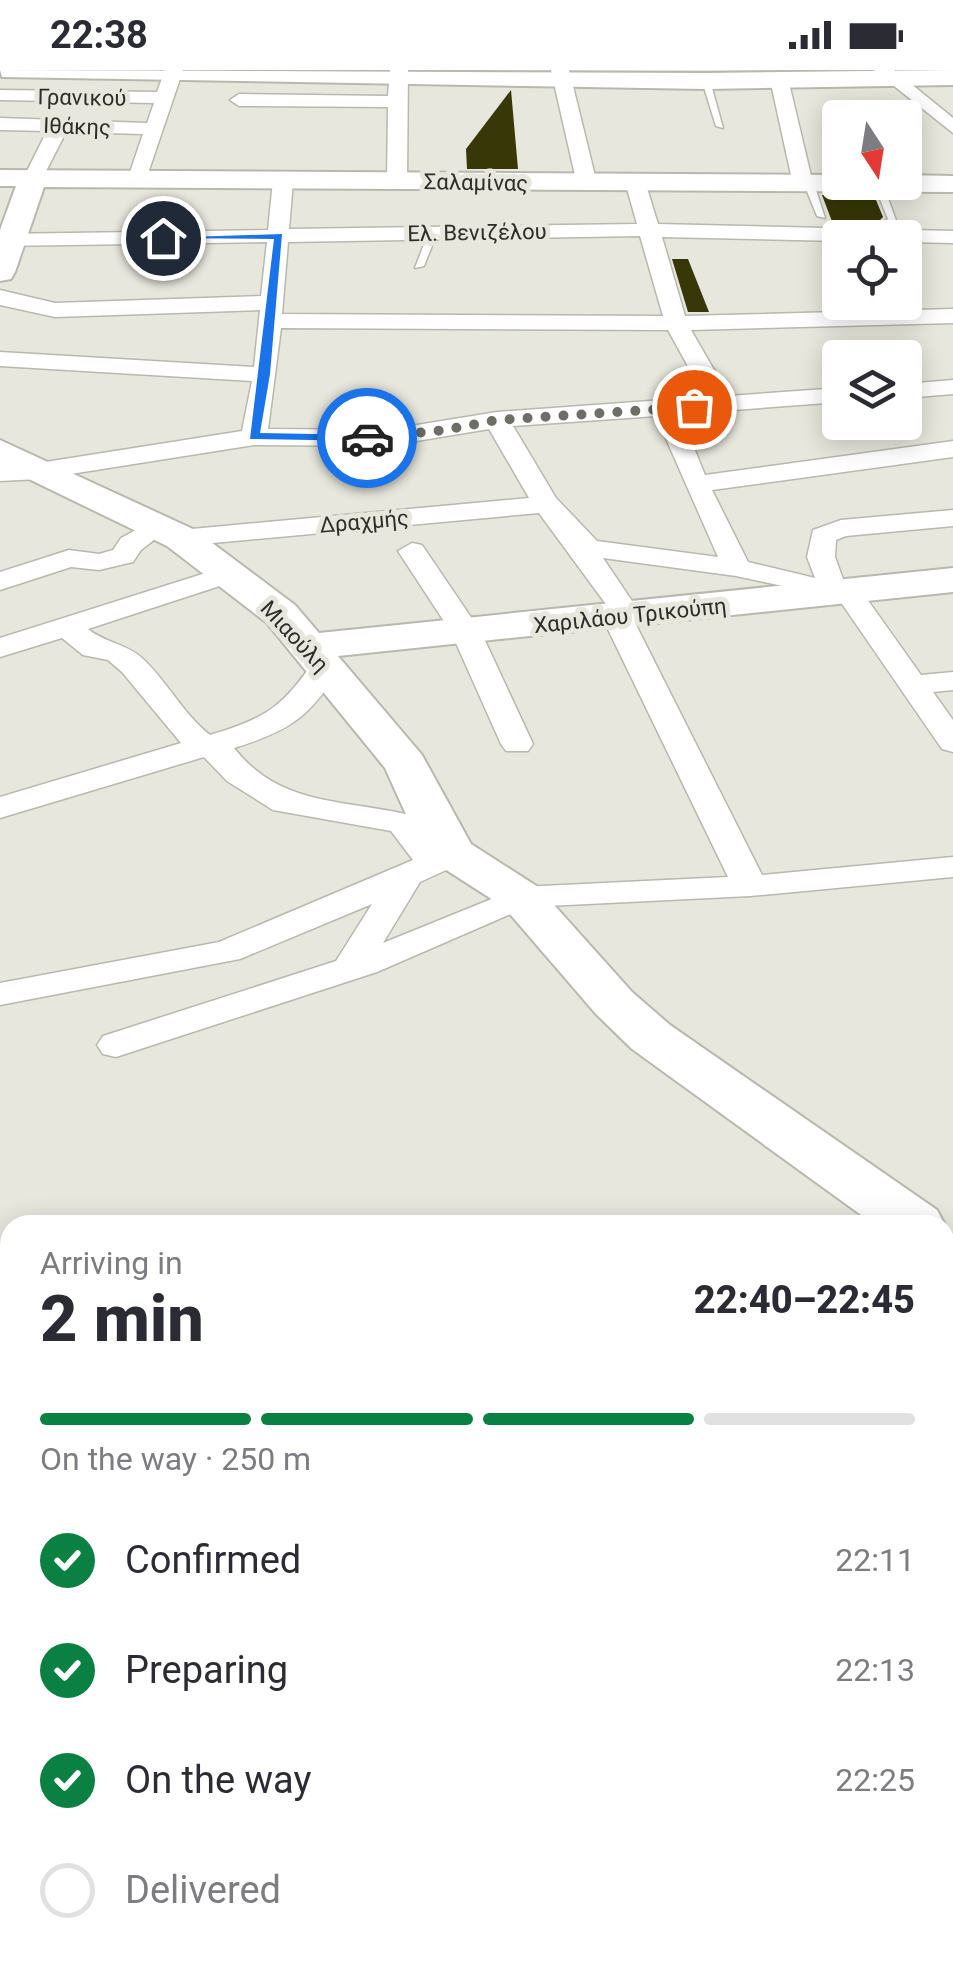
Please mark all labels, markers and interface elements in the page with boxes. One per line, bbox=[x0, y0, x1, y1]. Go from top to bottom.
text: 22:38 bbox=[50, 13, 148, 57]
street label: Γρανικού bbox=[37, 84, 127, 111]
north arrow bbox=[822, 100, 922, 200]
map controls bbox=[822, 100, 922, 440]
street label: Ιθάκης bbox=[43, 113, 111, 140]
street label: Σαλαμίνας bbox=[424, 169, 528, 196]
pin bbox=[121, 196, 206, 281]
icon: home bbox=[136, 211, 191, 266]
street label: Ελ. Βενιζέλου bbox=[407, 219, 547, 246]
button: locate bbox=[822, 220, 922, 320]
button: layers bbox=[822, 340, 922, 440]
pin bbox=[652, 365, 737, 450]
icon: bag bbox=[667, 380, 722, 435]
courier bbox=[317, 388, 417, 488]
icon: car bbox=[340, 411, 395, 466]
street label: Δραχμής bbox=[318, 505, 410, 538]
street label: Χαριλάου Τρικούπη bbox=[532, 593, 728, 638]
street label: Μιαούλη bbox=[256, 596, 334, 677]
text: Arriving in bbox=[40, 1244, 183, 1282]
text: 22:40–22:45 bbox=[694, 1278, 915, 1322]
text: 2 min bbox=[40, 1281, 204, 1357]
text: On the way · 250 m bbox=[40, 1440, 311, 1478]
icon: check bbox=[40, 1533, 95, 1588]
text: Confirmed bbox=[125, 1538, 301, 1582]
text: 22:11 bbox=[835, 1541, 915, 1579]
icon: check bbox=[40, 1643, 95, 1698]
text: Preparing bbox=[125, 1648, 288, 1692]
text: 22:13 bbox=[835, 1651, 915, 1689]
icon: check bbox=[40, 1753, 95, 1808]
text: On the way bbox=[125, 1758, 311, 1802]
text: 22:25 bbox=[835, 1761, 915, 1799]
text: Delivered bbox=[125, 1868, 281, 1912]

